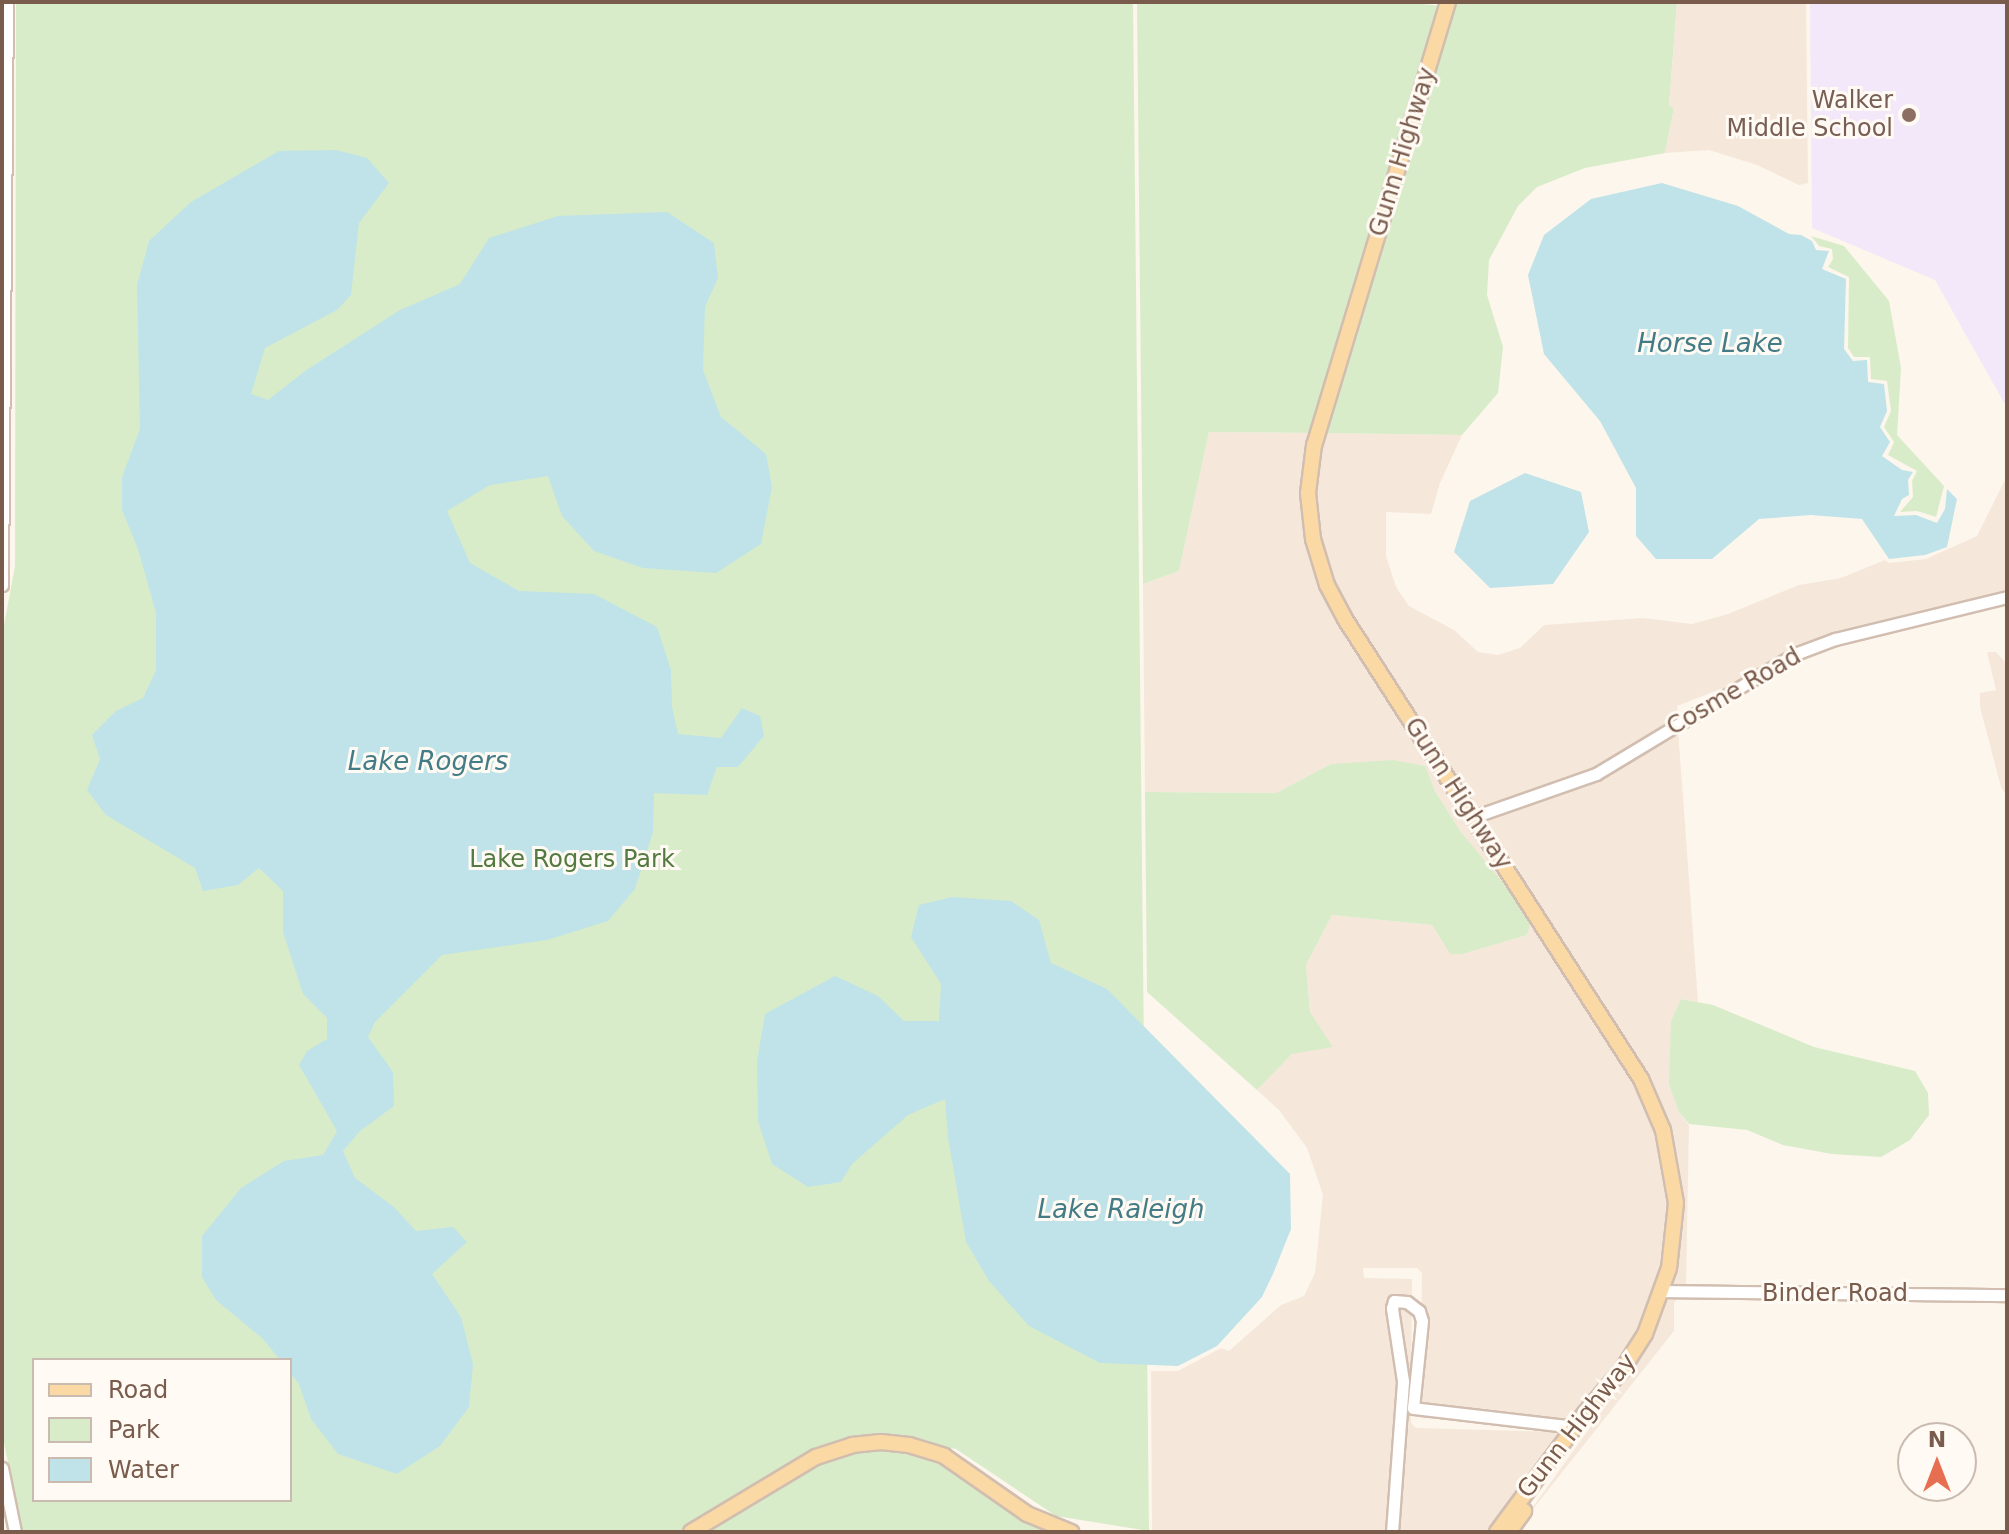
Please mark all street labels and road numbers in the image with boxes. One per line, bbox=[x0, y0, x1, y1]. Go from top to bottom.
street label: Gunn Highway bbox=[1364, 64, 1442, 240]
street label: Cosme Road bbox=[1662, 642, 1806, 742]
street label: Gunn Highway bbox=[1398, 713, 1518, 875]
street label: Binder Road bbox=[1762, 1280, 1908, 1308]
street label: Gunn Highway bbox=[1512, 1348, 1642, 1504]

